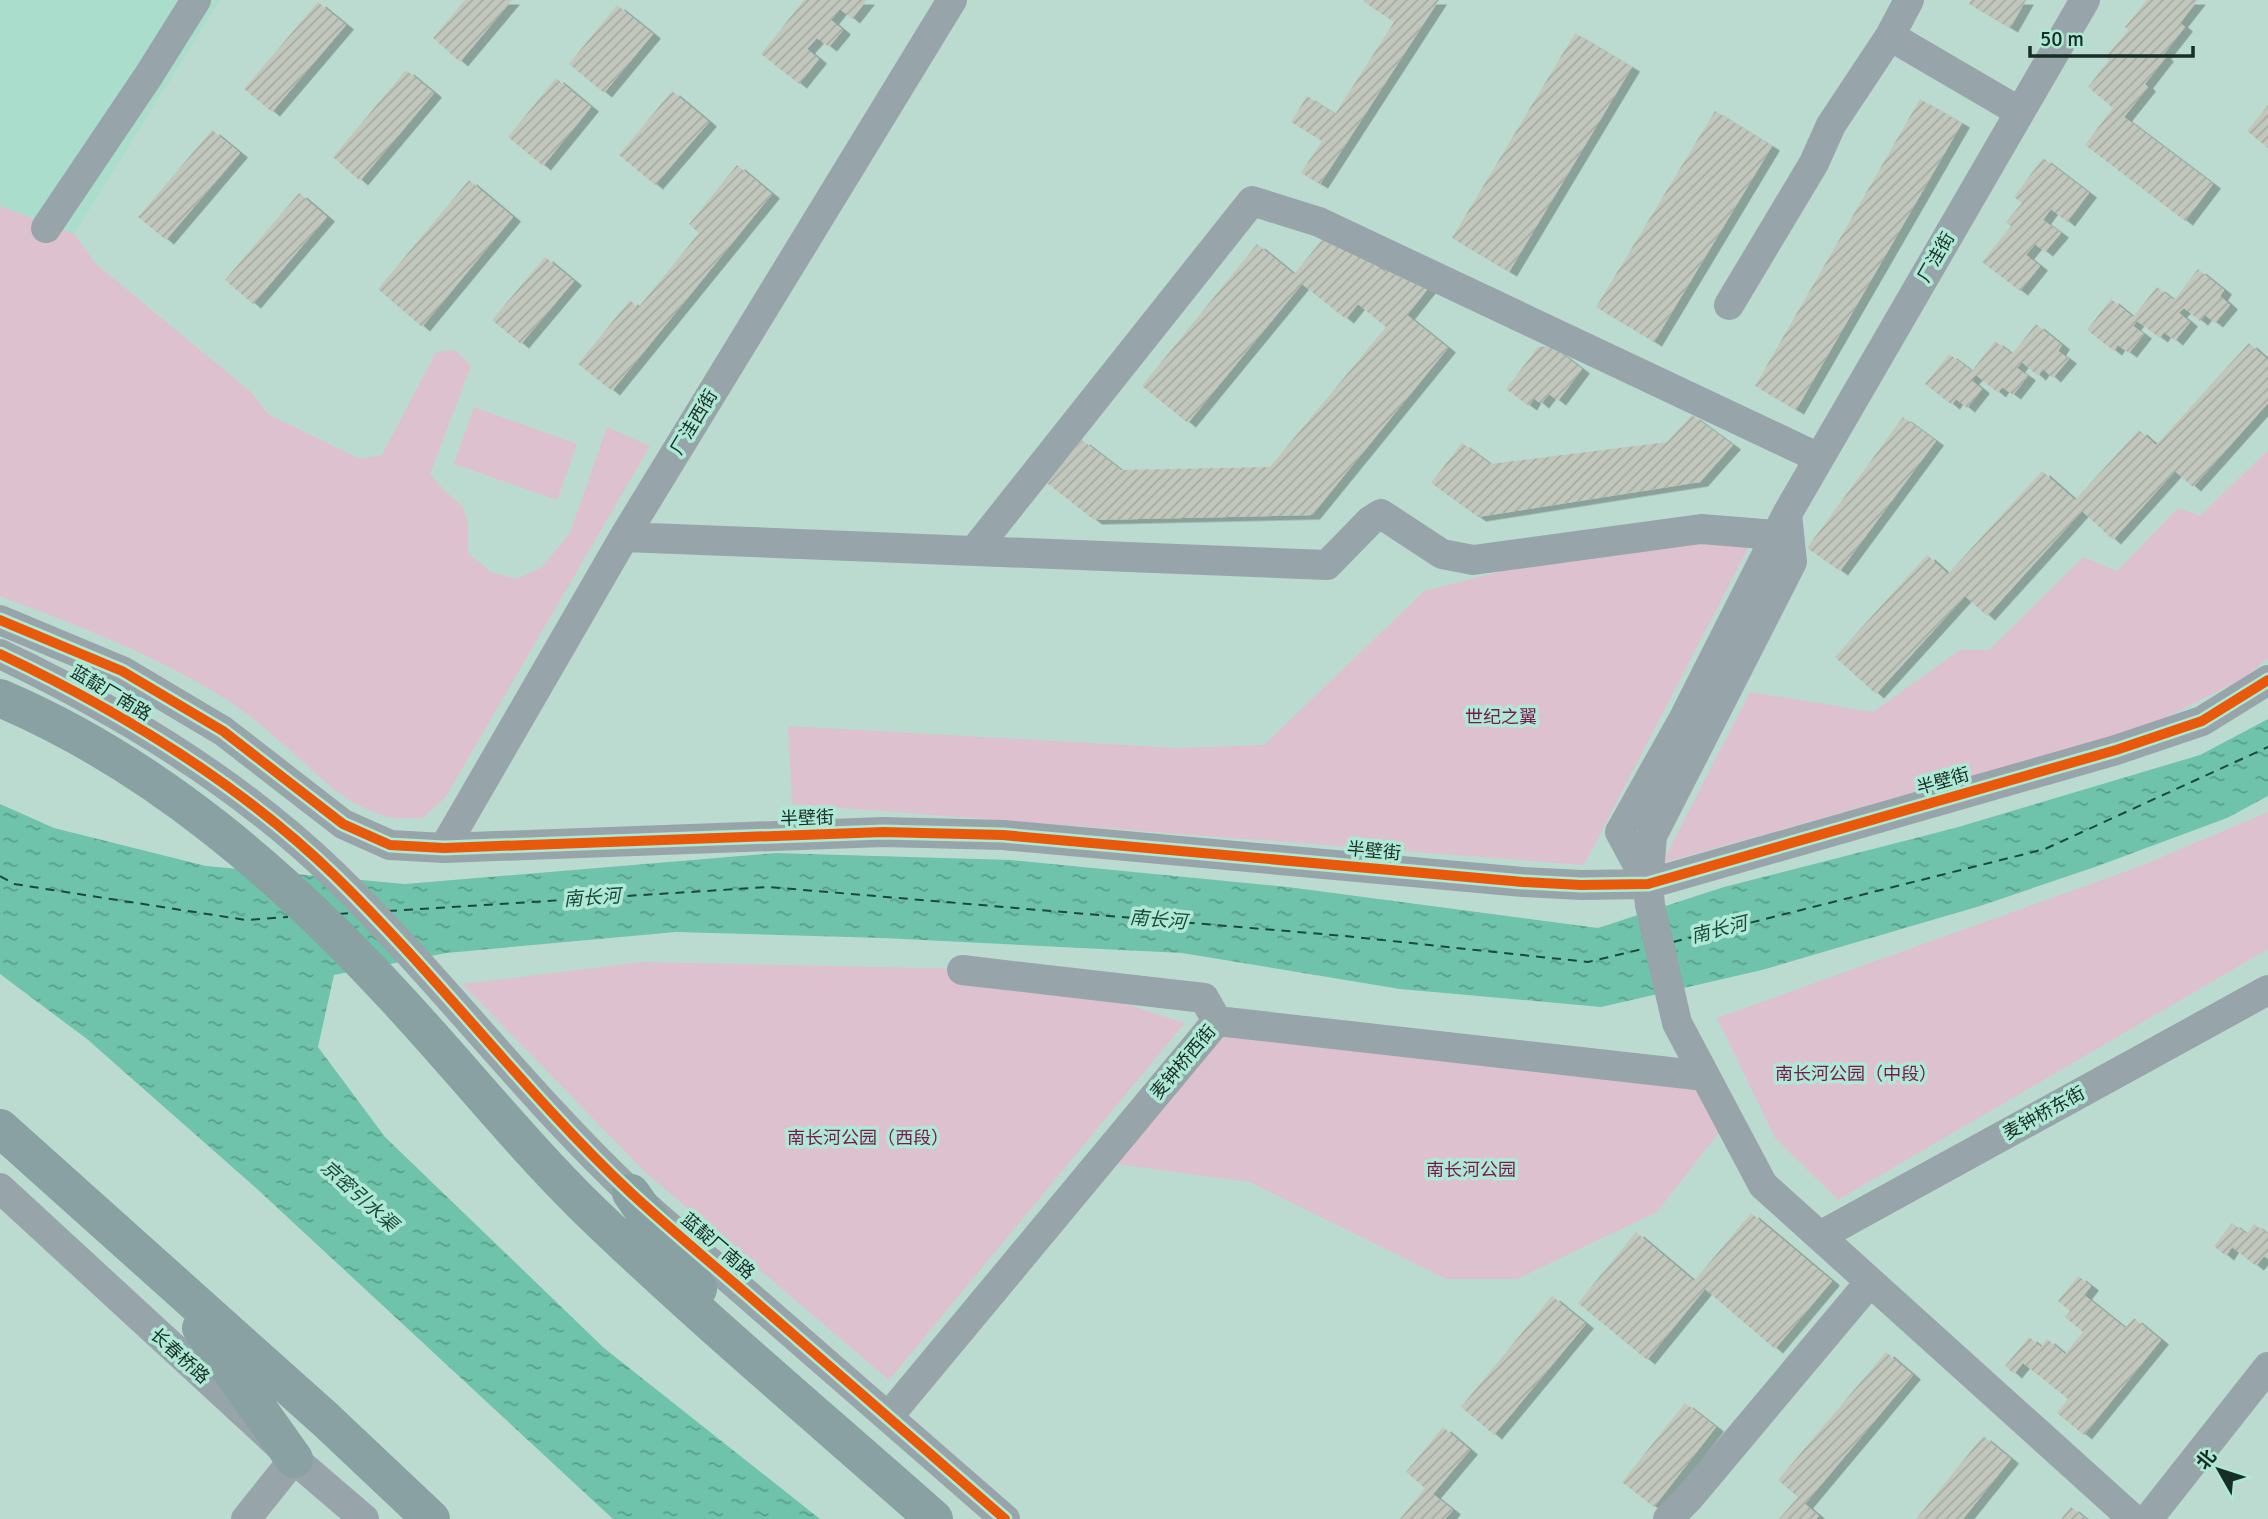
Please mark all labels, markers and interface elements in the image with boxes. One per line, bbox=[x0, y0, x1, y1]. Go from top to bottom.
scale bar bbox=[2030, 14, 2193, 58]
text: 50 m bbox=[2040, 26, 2084, 52]
street label: 厂洼街 bbox=[1913, 228, 1959, 286]
street label: 厂洼西街 bbox=[666, 385, 722, 459]
street label: 蓝靛厂南路 bbox=[67, 660, 155, 726]
park label: 世纪之翼 bbox=[1465, 706, 1537, 728]
street label: 半壁街 bbox=[1914, 763, 1972, 799]
street label: 半壁街 bbox=[780, 806, 834, 830]
street label: 半壁街 bbox=[1346, 838, 1402, 864]
water label: 南长河 bbox=[563, 884, 625, 912]
water label: 南长河 bbox=[1129, 906, 1191, 935]
water label: 南长河 bbox=[1688, 910, 1753, 949]
street label: 麦钟桥西街 bbox=[1146, 1020, 1220, 1104]
park label: 南长河公园（中段） bbox=[1775, 1063, 1937, 1085]
street label: 麦钟桥东街 bbox=[1999, 1082, 2089, 1144]
park label: 南长河公园（西段） bbox=[787, 1127, 949, 1149]
water label: 京密引水渠 bbox=[316, 1155, 405, 1239]
park label: 南长河公园 bbox=[1426, 1159, 1516, 1181]
street label: 蓝靛厂南路 bbox=[677, 1208, 759, 1284]
street label: 长春桥路 bbox=[146, 1324, 214, 1388]
north arrow bbox=[2184, 1435, 2254, 1505]
text: 北 bbox=[2191, 1445, 2222, 1475]

